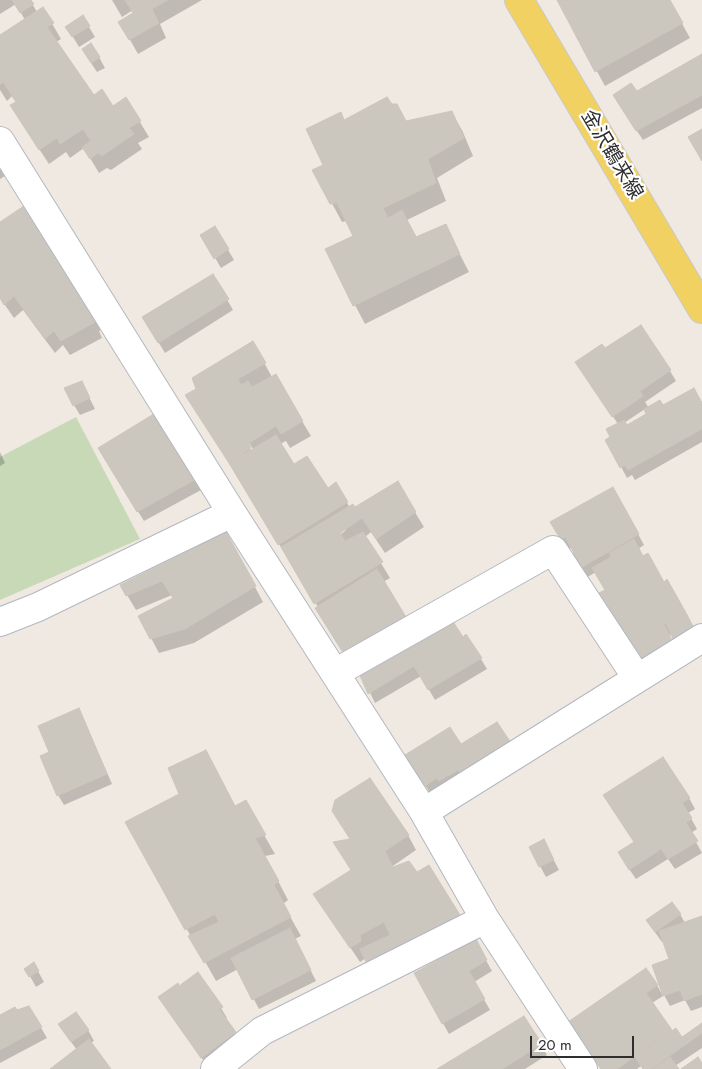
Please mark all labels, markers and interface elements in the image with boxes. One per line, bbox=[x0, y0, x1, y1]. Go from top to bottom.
street label: 金沢鶴来線 bbox=[575, 106, 647, 204]
scale bar bbox=[532, 1026, 636, 1058]
text: 20 m bbox=[538, 1034, 572, 1056]

